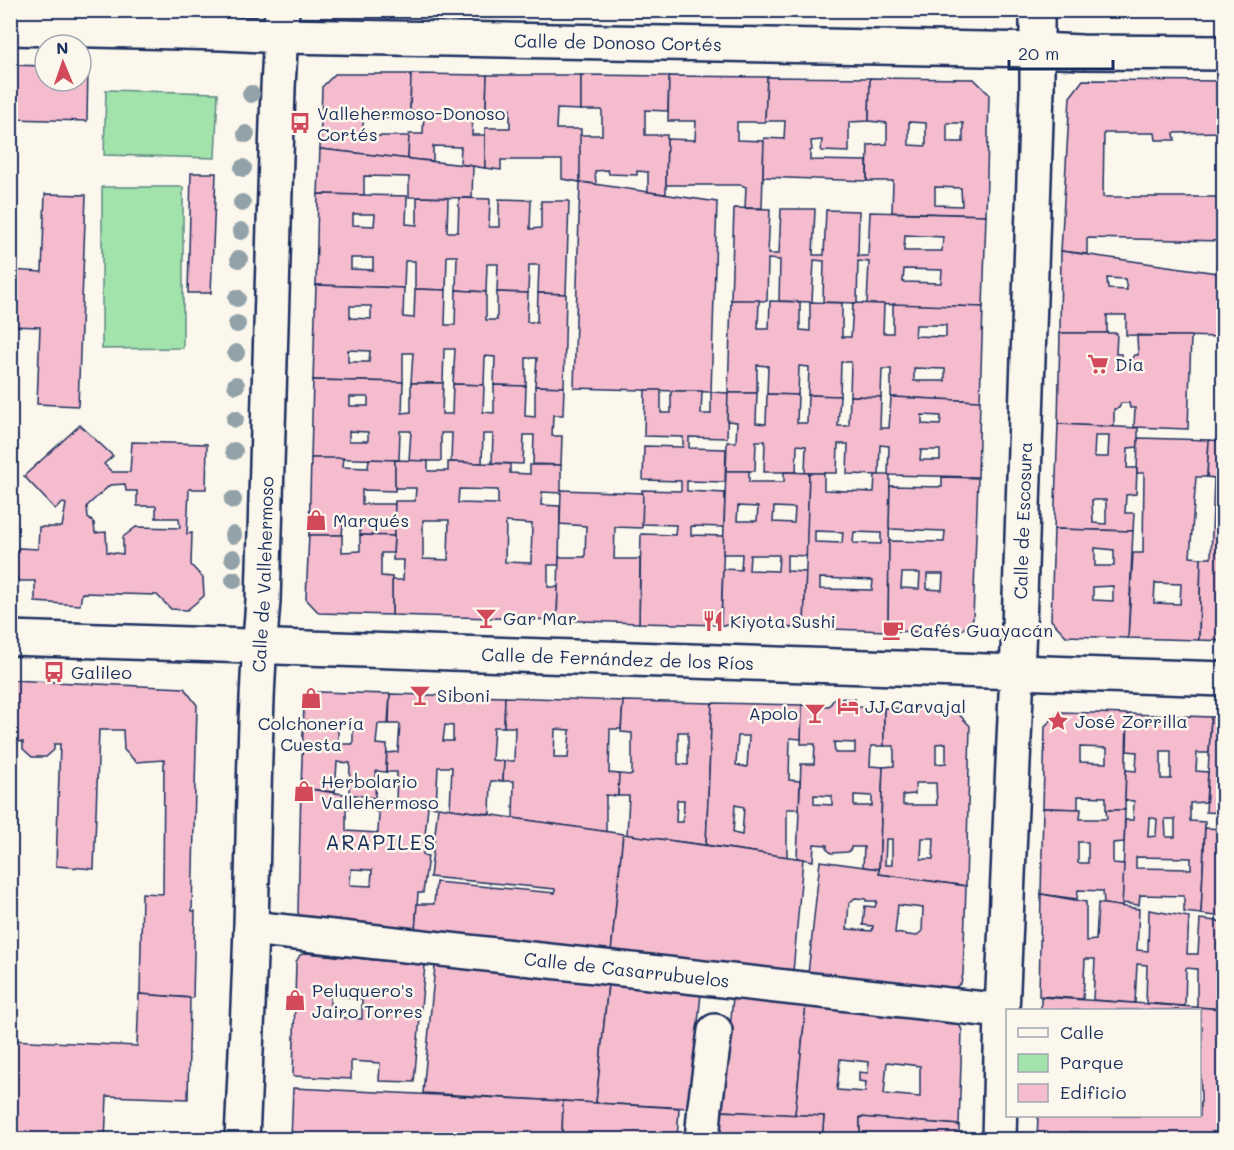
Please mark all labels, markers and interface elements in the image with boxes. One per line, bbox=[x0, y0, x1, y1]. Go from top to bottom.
street label: Calle de Donoso Cortés bbox=[514, 28, 722, 56]
north arrow bbox=[33, 33, 93, 93]
scale bar bbox=[1009, 33, 1112, 71]
text: N bbox=[56, 37, 69, 58]
text: 20 m bbox=[1018, 41, 1059, 65]
place label: Vallehermoso-Donoso Cortés bbox=[317, 101, 506, 146]
bus stop icon: Vallehermoso-Donoso Cortés bbox=[288, 111, 312, 135]
supermarket icon: Dia bbox=[1086, 352, 1110, 376]
place label: Dia bbox=[1115, 352, 1144, 376]
street label: Calle de Escosura bbox=[1008, 441, 1037, 600]
street label: Calle de Vallehermoso bbox=[246, 476, 279, 673]
shop icon: Marqués bbox=[304, 508, 328, 532]
place label: Marqués bbox=[333, 508, 409, 532]
bar icon: Gar Mar bbox=[474, 606, 498, 630]
place label: Gar Mar bbox=[503, 606, 577, 630]
restaurant icon: Kiyota Sushi bbox=[701, 609, 725, 633]
place label: Kiyota Sushi bbox=[730, 609, 836, 633]
cafe icon: Cafés Guayacán bbox=[881, 618, 905, 642]
place label: Cafés Guayacán bbox=[910, 618, 1053, 642]
street label: Calle de Fernández de los Ríos bbox=[481, 642, 754, 675]
bus stop icon: Galileo bbox=[42, 660, 66, 684]
place label: Galileo bbox=[71, 660, 132, 684]
bar icon: Siboni bbox=[408, 683, 432, 707]
place label: Siboni bbox=[437, 683, 490, 707]
shop icon: Colchonería Cuesta bbox=[299, 686, 323, 710]
hotel icon: JJ Carvajal bbox=[836, 694, 860, 718]
place label: JJ Carvajal bbox=[865, 694, 966, 718]
place label: Apolo bbox=[749, 701, 798, 725]
bar icon: Apolo bbox=[803, 701, 827, 725]
place icon: José Zorrilla bbox=[1046, 709, 1070, 733]
place label: José Zorrilla bbox=[1075, 709, 1188, 733]
place label: Colchonería Cuesta bbox=[258, 711, 364, 756]
place label: Herbolario Vallehermoso bbox=[321, 769, 439, 814]
shop icon: Herbolario Vallehermoso bbox=[292, 779, 316, 803]
district label: ARAPILES bbox=[325, 828, 437, 855]
street label: Calle de Casarrubuelos bbox=[523, 946, 731, 993]
place label: Peluquero's Jairo Torres bbox=[312, 978, 423, 1023]
shop icon: Peluquero's Jairo Torres bbox=[283, 988, 307, 1012]
legend bbox=[1006, 1009, 1201, 1117]
text: Calle bbox=[1060, 1020, 1104, 1044]
text: Parque bbox=[1060, 1050, 1124, 1074]
text: Edificio bbox=[1060, 1080, 1127, 1104]

